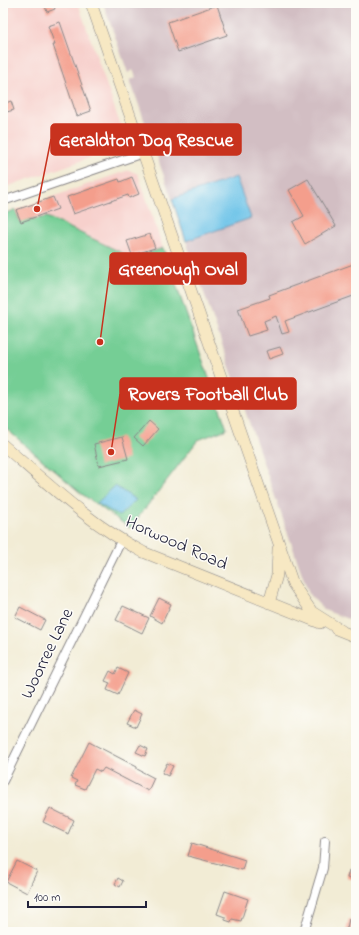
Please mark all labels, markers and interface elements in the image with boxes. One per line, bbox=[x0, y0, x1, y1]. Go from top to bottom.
callout: Geraldton Dog Rescue bbox=[51, 124, 241, 155]
text: Geraldton Dog Rescue bbox=[59, 128, 234, 157]
callout: Greenough Oval bbox=[110, 253, 246, 284]
text: Greenough Oval bbox=[118, 257, 238, 286]
callout: Rovers Football Club bbox=[120, 378, 296, 409]
text: Rovers Football Club bbox=[128, 382, 289, 409]
street label: Horwood Road bbox=[121, 510, 231, 578]
street label: Woorree Lane bbox=[15, 604, 82, 704]
scale bar bbox=[28, 883, 146, 909]
text: 100 m bbox=[34, 889, 61, 907]

